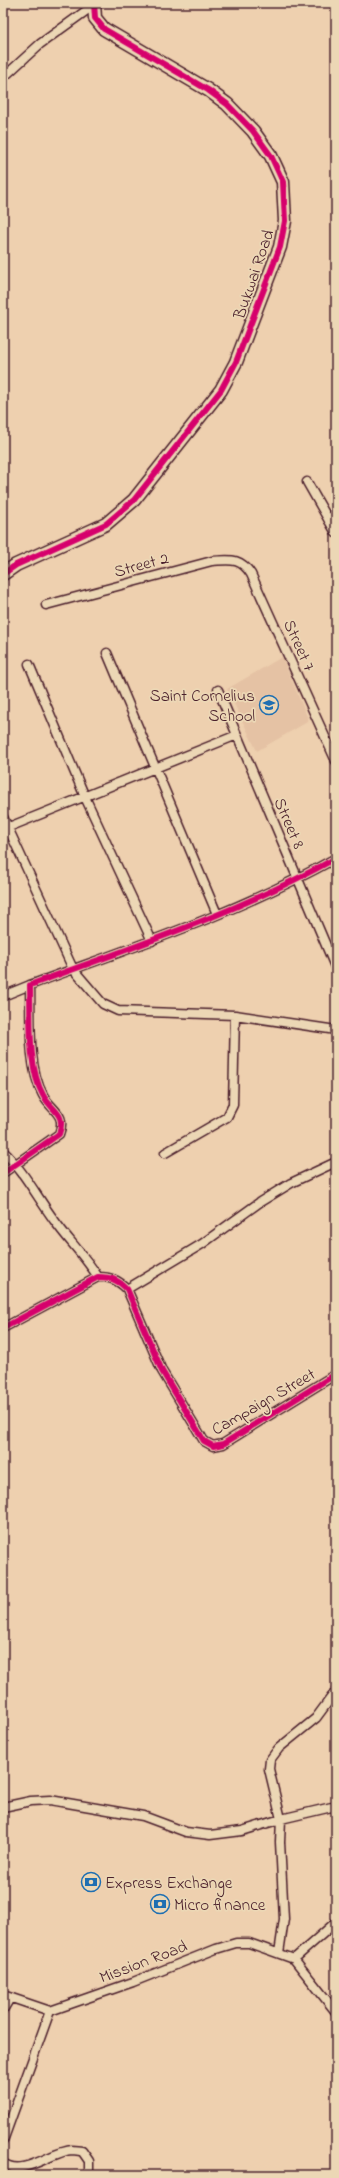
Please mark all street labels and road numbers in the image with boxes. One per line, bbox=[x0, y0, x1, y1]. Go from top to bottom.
street label: Bukwai Road bbox=[227, 226, 282, 324]
street label: Street 2 bbox=[111, 546, 171, 585]
street label: Street 7 bbox=[276, 616, 321, 675]
street label: Street 8 bbox=[267, 794, 311, 853]
street label: Campaign Street bbox=[207, 1362, 322, 1444]
street label: Mission Road bbox=[96, 1934, 191, 1991]

